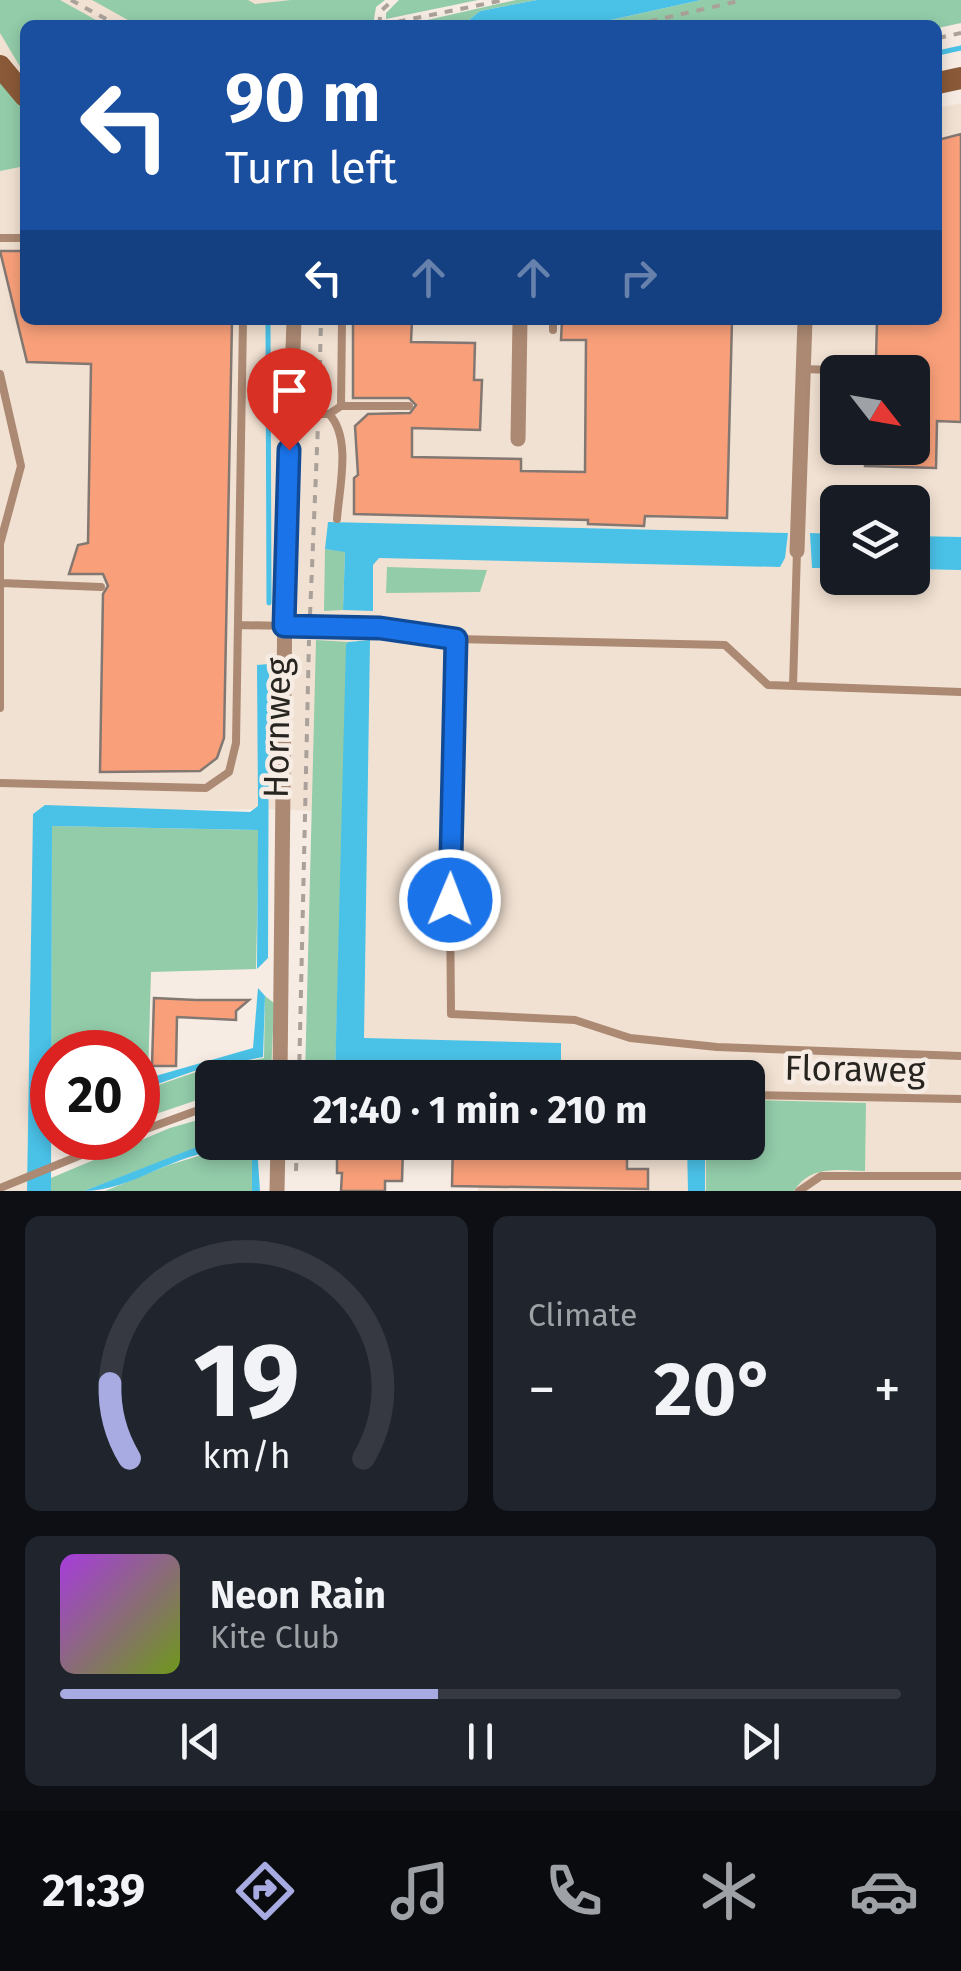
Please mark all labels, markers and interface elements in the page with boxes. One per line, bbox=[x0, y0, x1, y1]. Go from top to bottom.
text: 90 m bbox=[225, 56, 381, 140]
icon: left bbox=[60, 60, 190, 190]
text: Turn left bbox=[225, 141, 397, 195]
icon: left bbox=[296, 250, 351, 305]
icon: ahead bbox=[401, 250, 456, 305]
icon: ahead bbox=[506, 250, 561, 305]
icon: right bbox=[611, 250, 666, 305]
pin bbox=[247, 348, 332, 451]
north arrow bbox=[820, 355, 930, 465]
map controls bbox=[820, 355, 930, 595]
icon: arrive bbox=[262, 363, 317, 418]
button: layers bbox=[820, 485, 930, 595]
street label: Hornweg bbox=[255, 657, 299, 799]
position arrow bbox=[398, 848, 502, 952]
speed limit sign: 20 bbox=[30, 1030, 160, 1160]
street label: Floraweg bbox=[784, 1047, 927, 1091]
text: 21:40 · 1 min · 210 m bbox=[313, 1087, 647, 1133]
text: Climate bbox=[528, 1296, 637, 1334]
text: 19 bbox=[193, 1319, 300, 1444]
text: 20° bbox=[654, 1345, 775, 1435]
text: − bbox=[528, 1357, 556, 1423]
text: + bbox=[874, 1357, 901, 1423]
text: km/h bbox=[202, 1435, 291, 1477]
text: Neon Rain bbox=[210, 1572, 386, 1618]
text: Kite Club bbox=[210, 1618, 339, 1656]
icon: previous bbox=[173, 1714, 228, 1769]
icon: pause bbox=[453, 1714, 508, 1769]
icon: next bbox=[733, 1714, 788, 1769]
icon: directions bbox=[230, 1856, 300, 1926]
icon: music bbox=[385, 1856, 455, 1926]
icon: phone bbox=[539, 1856, 609, 1926]
icon: climate bbox=[694, 1856, 764, 1926]
icon: car bbox=[849, 1856, 919, 1926]
text: 21:39 bbox=[42, 1864, 145, 1918]

